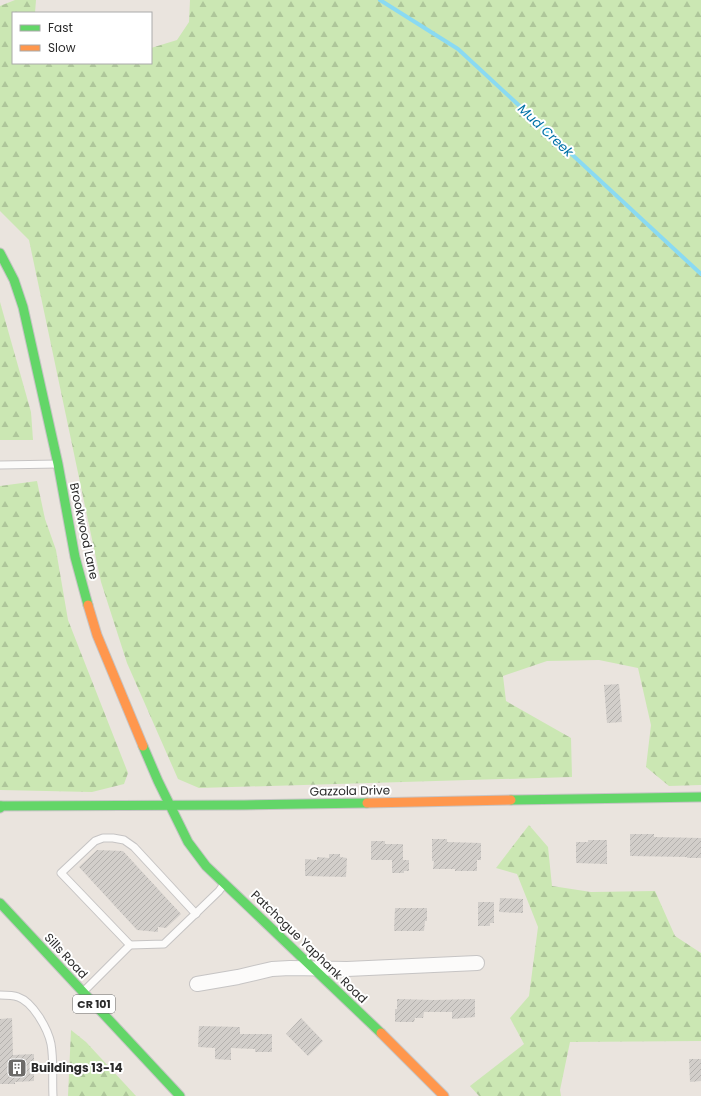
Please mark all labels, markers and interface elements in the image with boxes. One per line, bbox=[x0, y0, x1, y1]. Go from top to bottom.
legend bbox=[12, 12, 152, 64]
text: Fast bbox=[48, 19, 73, 36]
text: Slow bbox=[48, 39, 76, 56]
water label: Mud Creek bbox=[514, 100, 579, 162]
street label: Brookwood Lane bbox=[66, 481, 103, 581]
street label: Gazzola Drive bbox=[310, 781, 390, 800]
street label: Patchogue Yaphank Road bbox=[247, 886, 371, 1007]
street label: Sills Road bbox=[41, 929, 92, 982]
road number: CR 101 bbox=[73, 995, 115, 1013]
building icon: Buildings 13-14 bbox=[6, 1057, 28, 1079]
place label: Buildings 13-14 bbox=[31, 1059, 123, 1076]

